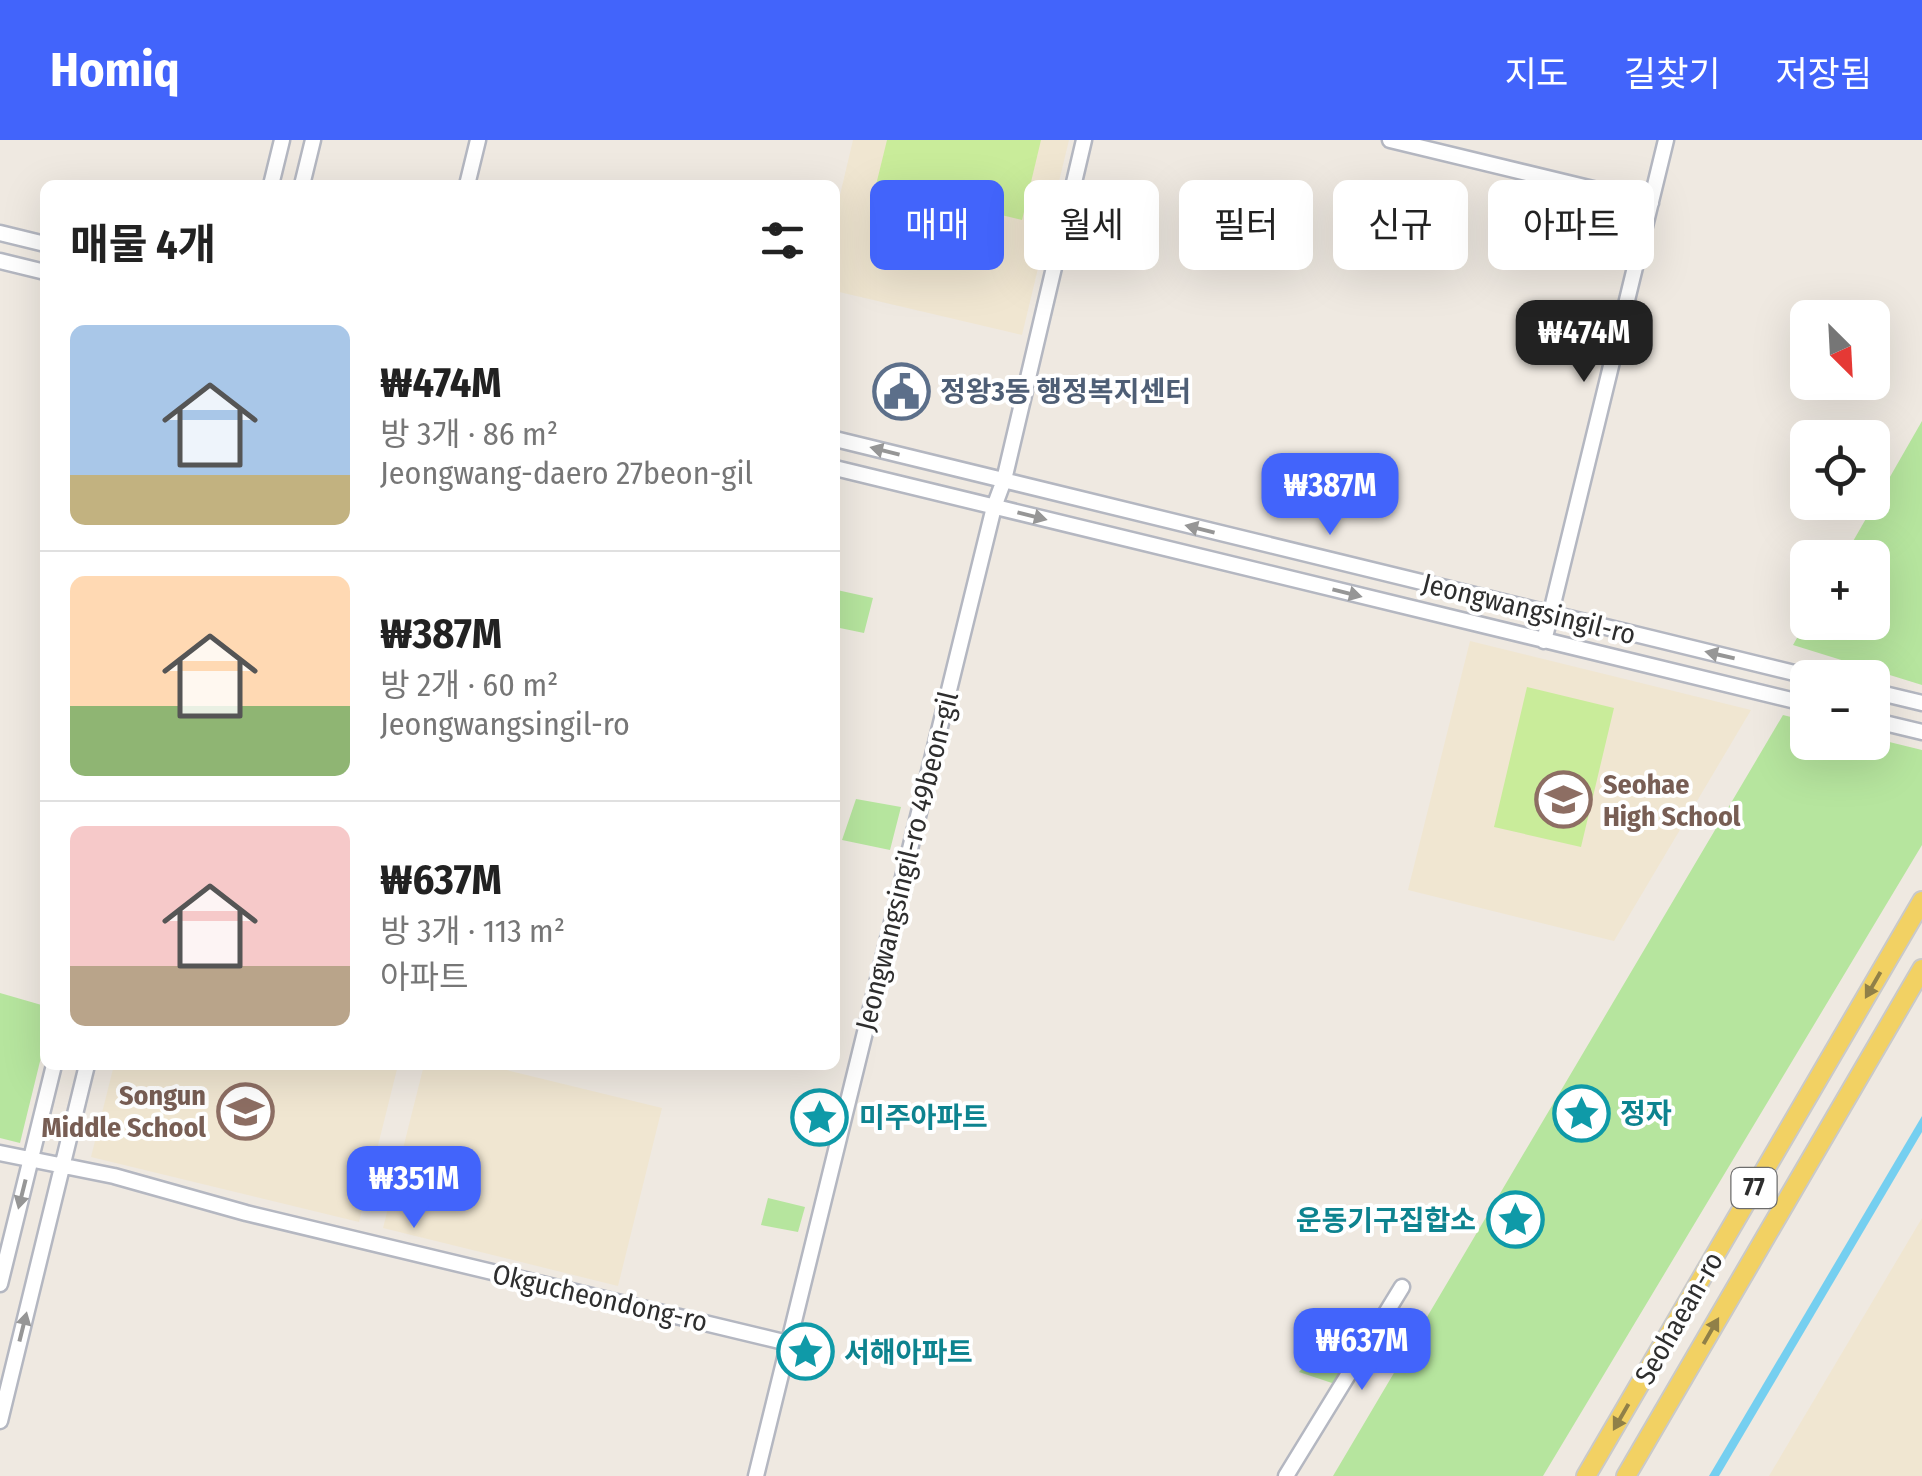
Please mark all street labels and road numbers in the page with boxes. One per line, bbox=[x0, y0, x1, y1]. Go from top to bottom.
street label: Jeongwangsingil-ro bbox=[1419, 567, 1639, 651]
street label: Jeongwangsingil-ro 49beon-gil bbox=[849, 688, 965, 1034]
road number: 77 bbox=[1732, 1168, 1776, 1208]
street label: Seohaean-ro bbox=[1628, 1246, 1730, 1390]
street label: Okgucheondong-ro bbox=[489, 1257, 711, 1339]

